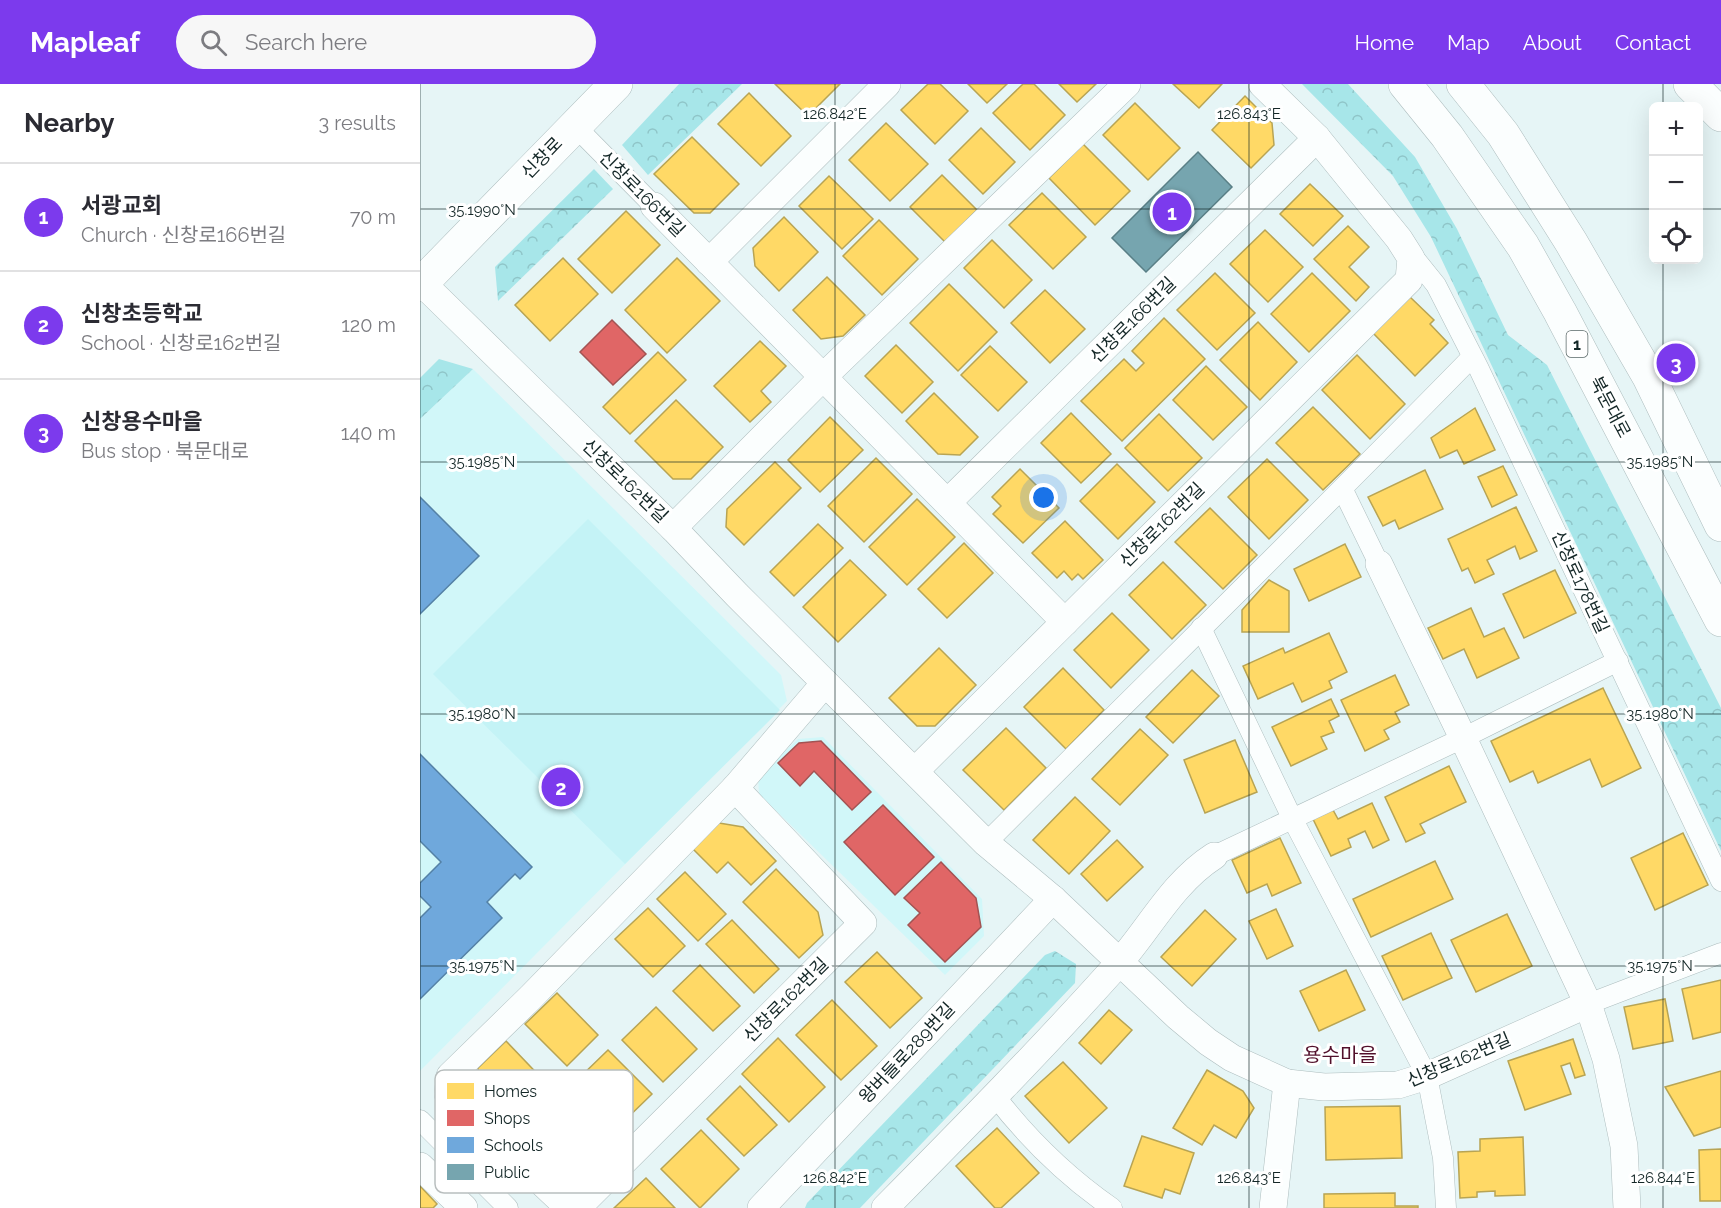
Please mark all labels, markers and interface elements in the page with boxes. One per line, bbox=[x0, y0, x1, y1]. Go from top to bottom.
search box bbox=[176, 15, 596, 69]
text: Mapleaf bbox=[30, 26, 140, 59]
icon: search bbox=[197, 26, 230, 59]
text: Search here bbox=[245, 29, 367, 55]
text: Home bbox=[1355, 30, 1414, 55]
text: Map bbox=[1447, 30, 1490, 55]
text: About bbox=[1523, 30, 1582, 55]
text: Contact bbox=[1615, 30, 1691, 55]
map controls bbox=[1649, 102, 1703, 264]
button: + bbox=[1649, 102, 1703, 156]
text: 126.842°E bbox=[803, 105, 867, 123]
text: 126.843°E bbox=[1217, 105, 1281, 123]
text: Nearby bbox=[24, 108, 114, 138]
text: 3 results bbox=[318, 111, 396, 135]
street label: 신창로 bbox=[517, 132, 566, 183]
street label: 신창로166번길 bbox=[595, 147, 689, 241]
button: − bbox=[1649, 156, 1703, 210]
pin: 1 bbox=[1152, 190, 1191, 234]
text: 서광교회 bbox=[81, 192, 162, 218]
text: 35.1990°N bbox=[448, 201, 516, 219]
text: 1 bbox=[39, 205, 48, 229]
text: 70 m bbox=[350, 205, 396, 229]
button: locate bbox=[1649, 210, 1703, 264]
text: Church · 신창로166번길 bbox=[81, 223, 286, 247]
street label: 신창로166번길 bbox=[1086, 273, 1180, 367]
text: 신창초등학교 bbox=[81, 300, 202, 326]
text: 2 bbox=[38, 313, 49, 337]
text: 120 m bbox=[341, 313, 396, 337]
text: School · 신창로162번길 bbox=[81, 331, 281, 355]
road number: 1 bbox=[1566, 331, 1588, 357]
pin: 3 bbox=[1656, 340, 1696, 386]
street label: 북문대로 bbox=[1586, 373, 1635, 441]
text: 신창용수마을 bbox=[81, 408, 202, 434]
text: 3 bbox=[38, 421, 49, 445]
text: 140 m bbox=[341, 421, 396, 445]
street label: 신창로162번길 bbox=[578, 435, 672, 527]
text: Bus stop · 북문대로 bbox=[81, 439, 249, 463]
text: 35.1985°N bbox=[449, 453, 515, 471]
text: 35.1985°N bbox=[1627, 453, 1693, 471]
street label: 신창로162번길 bbox=[1115, 478, 1208, 571]
your location bbox=[1029, 483, 1058, 512]
street label: 신창로178번길 bbox=[1548, 527, 1613, 636]
text: 35.1980°N bbox=[448, 705, 516, 723]
text: 35.1980°N bbox=[1626, 705, 1694, 723]
pin: 2 bbox=[542, 764, 580, 810]
street label: 신창로162번길 bbox=[739, 953, 832, 1046]
text: 35.1975°N bbox=[449, 957, 515, 975]
text: 35.1975°N bbox=[1627, 957, 1693, 975]
street label: 왕버들로289번길 bbox=[855, 998, 959, 1107]
street label: 신창로162번길 bbox=[1404, 1028, 1514, 1091]
district label: 용수마을 bbox=[1303, 1043, 1377, 1067]
legend bbox=[435, 1070, 633, 1193]
text: Homes bbox=[484, 1082, 537, 1101]
text: Shops bbox=[484, 1109, 530, 1128]
text: Schools bbox=[484, 1136, 543, 1155]
text: Public bbox=[484, 1163, 530, 1182]
text: 126.842°E bbox=[803, 1169, 867, 1187]
text: 126.843°E bbox=[1217, 1169, 1281, 1187]
text: 126.844°E bbox=[1631, 1169, 1695, 1187]

